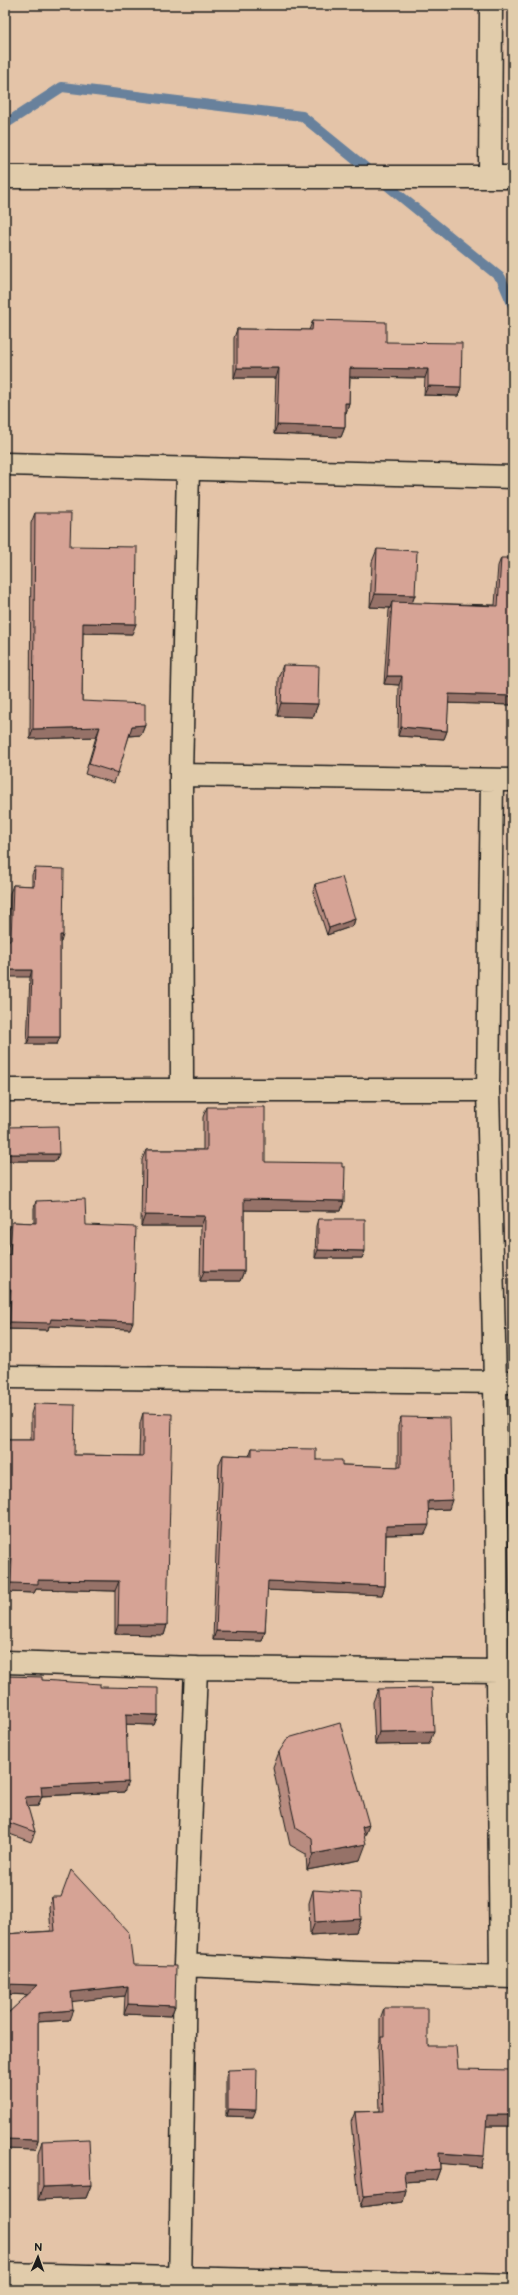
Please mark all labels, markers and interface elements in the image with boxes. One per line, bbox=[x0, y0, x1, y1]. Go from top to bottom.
north arrow bbox=[18, 2237, 58, 2277]
text: N bbox=[34, 2241, 43, 2254]

